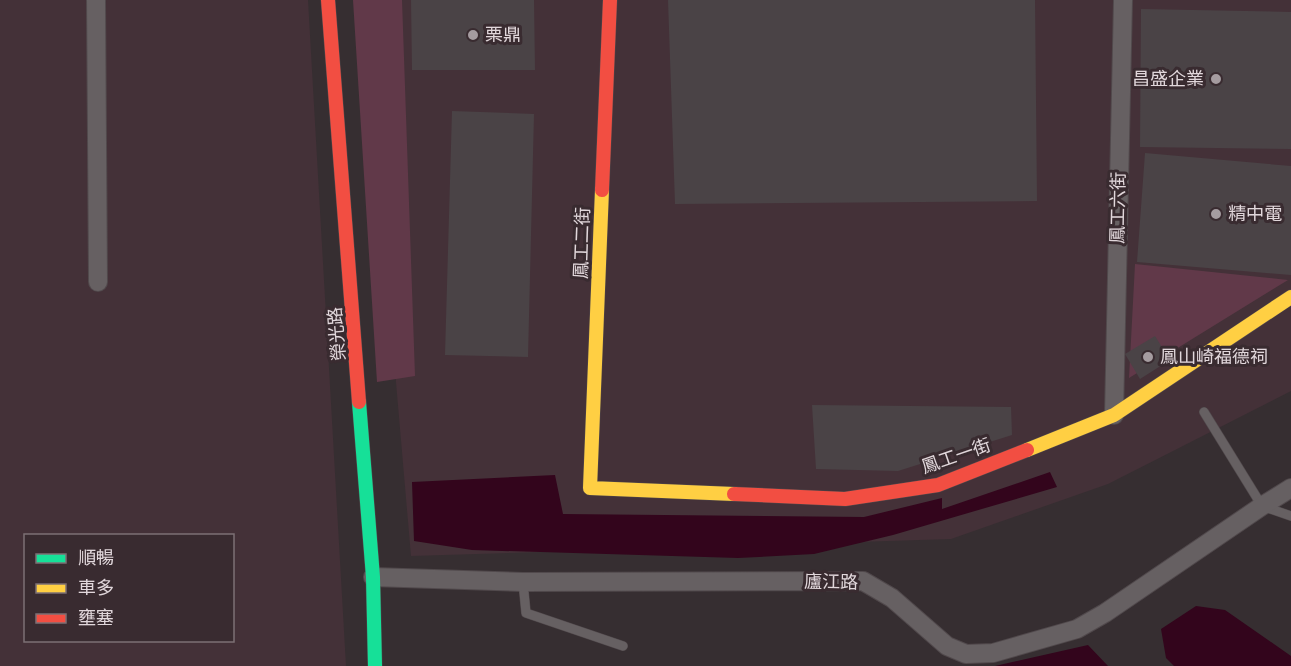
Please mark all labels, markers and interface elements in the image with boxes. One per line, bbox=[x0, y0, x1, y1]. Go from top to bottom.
place label: 栗鼎 bbox=[485, 23, 521, 46]
marker: 栗鼎 bbox=[466, 28, 480, 42]
place label: 昌盛企業 bbox=[1132, 67, 1204, 90]
marker: 昌盛企業 bbox=[1209, 72, 1223, 86]
street label: 鳳工六街 bbox=[1105, 172, 1130, 244]
place label: 精中電 bbox=[1228, 202, 1282, 225]
street label: 鳳工二街 bbox=[569, 207, 594, 279]
marker: 精中電 bbox=[1209, 207, 1223, 221]
street label: 榮光路 bbox=[323, 306, 350, 362]
place label: 鳳山崎福德祠 bbox=[1160, 345, 1268, 368]
marker: 鳳山崎福德祠 bbox=[1141, 350, 1155, 364]
street label: 鳳工一街 bbox=[918, 433, 994, 478]
legend bbox=[24, 534, 234, 642]
text: 順暢 bbox=[78, 546, 114, 569]
street label: 廬江路 bbox=[804, 570, 858, 593]
text: 車多 bbox=[78, 576, 114, 599]
text: 壅塞 bbox=[78, 606, 114, 629]

